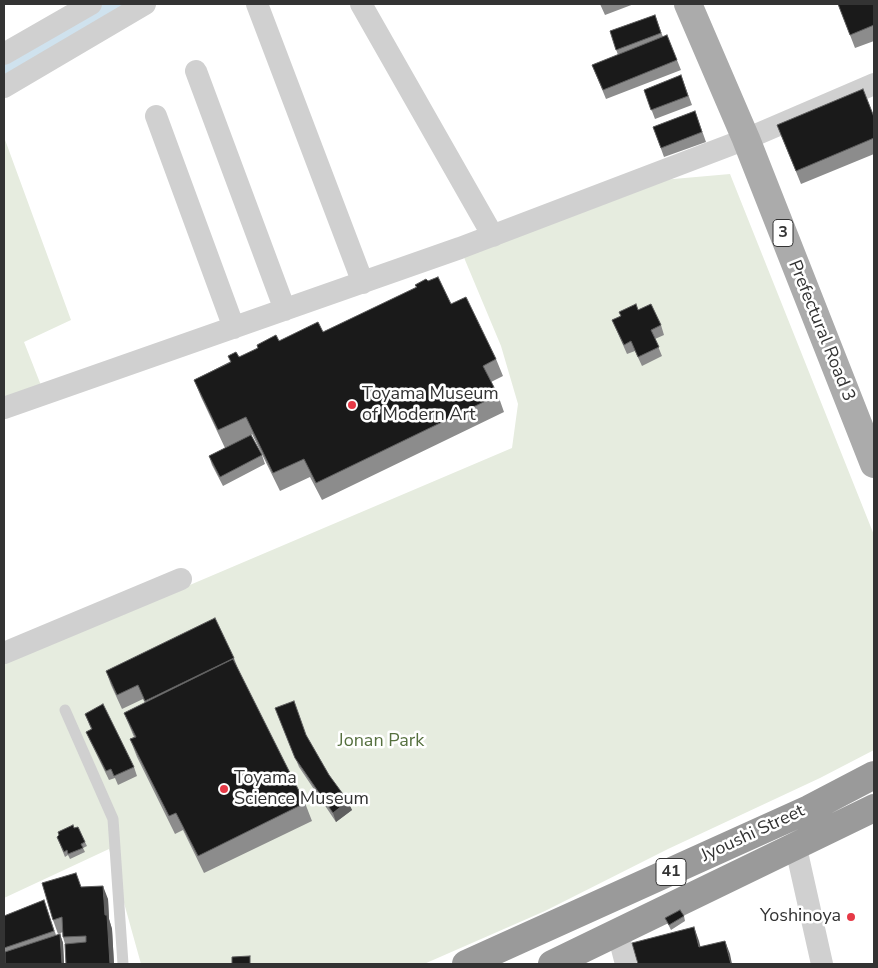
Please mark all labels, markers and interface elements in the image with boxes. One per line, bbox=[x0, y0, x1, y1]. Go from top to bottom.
road number: 3 bbox=[773, 220, 793, 247]
street label: Prefectural Road 3 bbox=[783, 257, 859, 405]
place label: Toyama Museum of Modern Art bbox=[362, 384, 499, 426]
marker: Toyama Museum of Modern Art bbox=[346, 399, 358, 411]
park label: Jonan Park bbox=[338, 731, 424, 753]
place label: Toyama Science Museum bbox=[234, 768, 369, 811]
marker: Toyama Science Museum bbox=[218, 783, 230, 795]
street label: Jyoushi Street bbox=[698, 801, 808, 867]
road number: 41 bbox=[656, 859, 686, 886]
place label: Yoshinoya bbox=[760, 906, 841, 928]
marker: Yoshinoya bbox=[845, 911, 857, 923]

